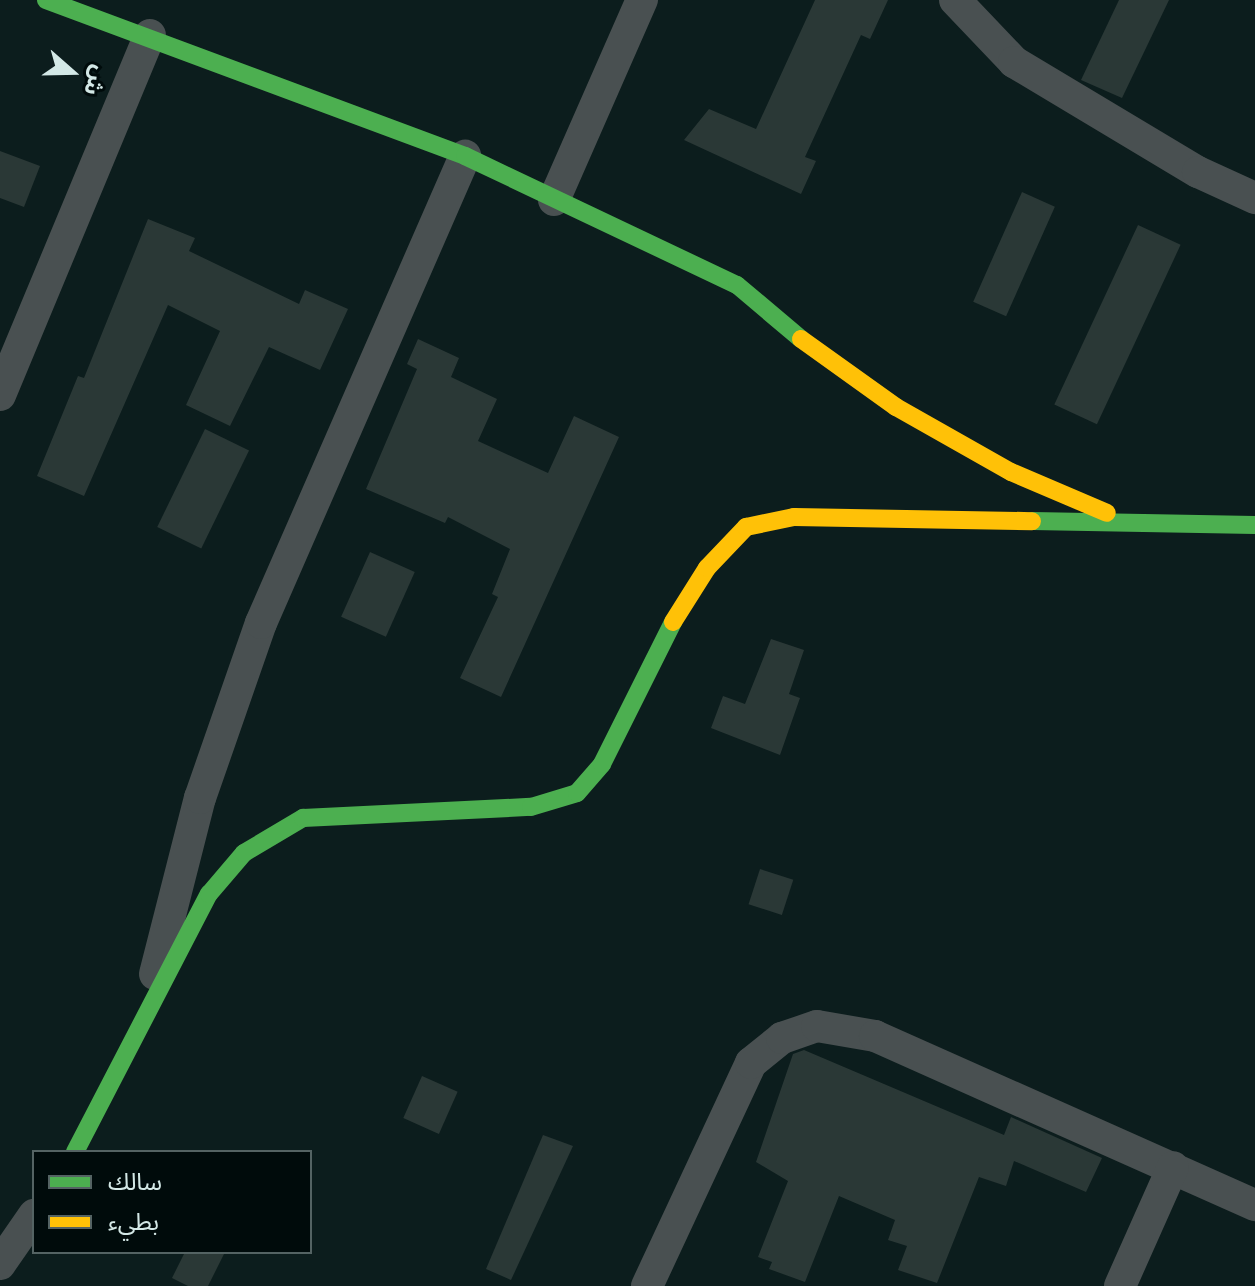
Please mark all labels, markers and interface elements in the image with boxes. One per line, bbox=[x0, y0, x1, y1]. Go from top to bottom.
north arrow bbox=[32, 32, 112, 112]
text: ش bbox=[77, 62, 113, 99]
legend bbox=[32, 1150, 312, 1254]
text: سالك bbox=[108, 1168, 162, 1197]
text: بطيء bbox=[108, 1208, 159, 1237]

